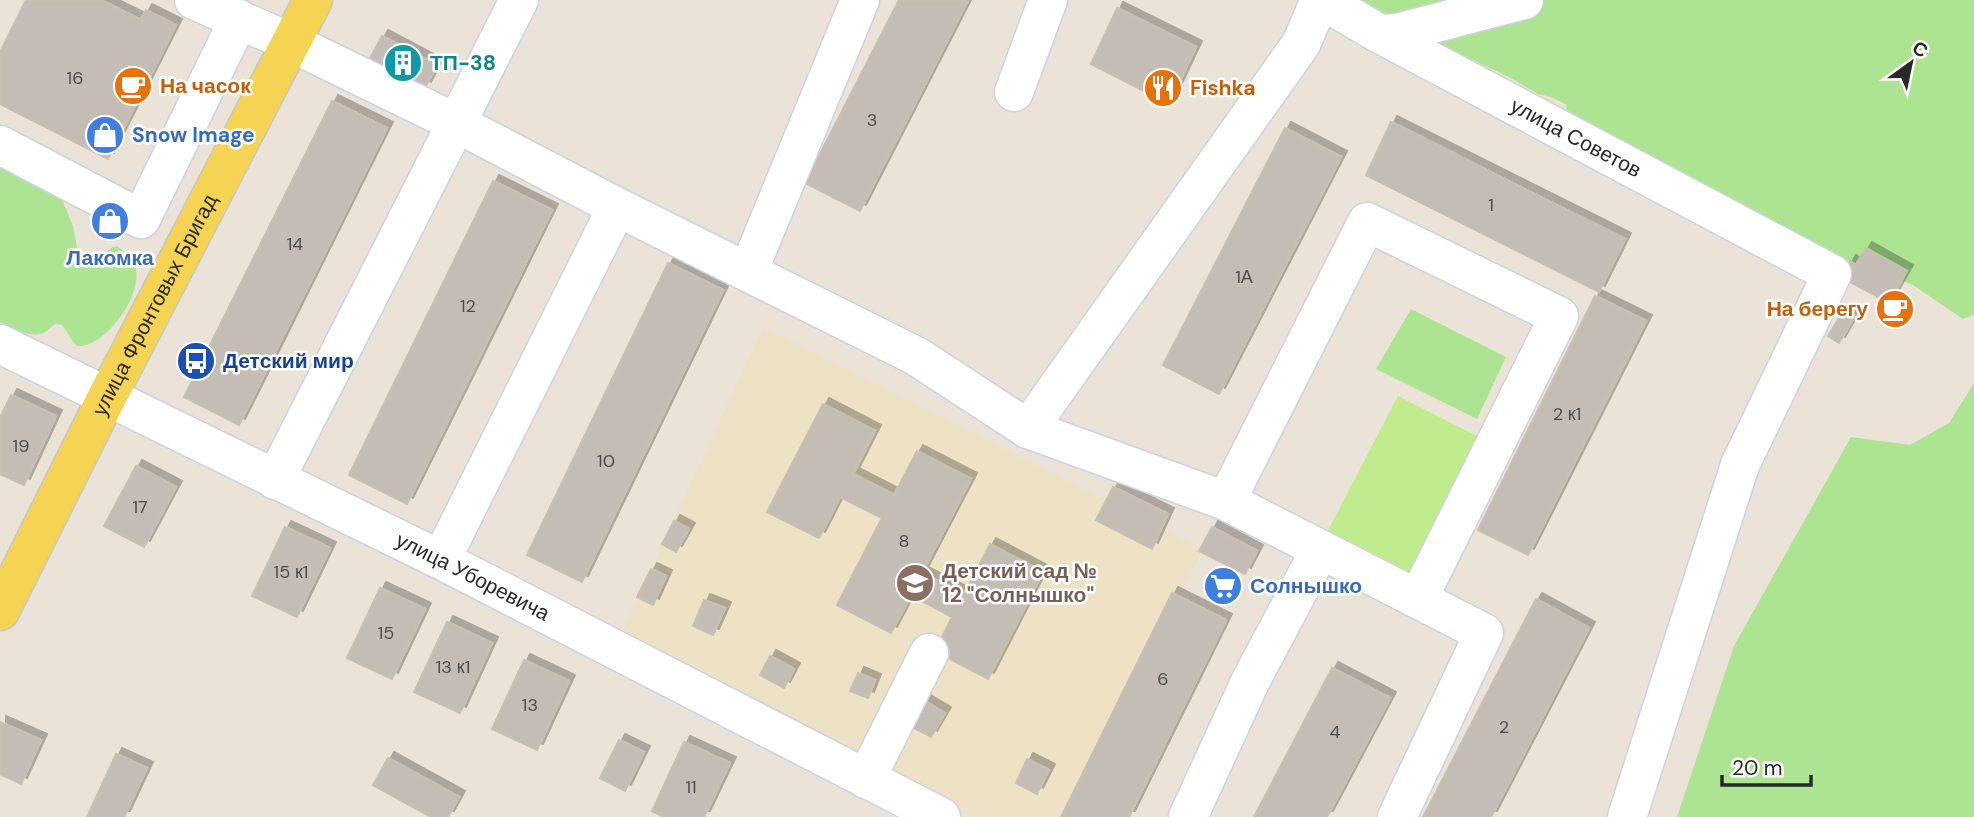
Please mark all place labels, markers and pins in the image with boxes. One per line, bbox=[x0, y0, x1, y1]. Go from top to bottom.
building icon: ТП-38 bbox=[382, 42, 424, 84]
place label: ТП-38 bbox=[430, 49, 496, 77]
cafe icon: На часок bbox=[112, 65, 154, 107]
restaurant icon: Fishka bbox=[1142, 67, 1184, 109]
place label: На часок bbox=[160, 72, 251, 100]
place label: Fishka bbox=[1190, 74, 1256, 102]
shop icon: Snow Image bbox=[84, 114, 126, 156]
place label: Snow Image bbox=[132, 121, 255, 149]
shop icon: Лакомка bbox=[89, 200, 131, 242]
place label: Лакомка bbox=[66, 244, 154, 272]
cafe icon: На берегу bbox=[1874, 288, 1916, 330]
place label: На берегу bbox=[1767, 295, 1868, 323]
bus stop icon: Детский мир bbox=[175, 340, 217, 382]
place label: Детский мир bbox=[223, 347, 354, 375]
place label: Детский сад № 12 "Солнышко" bbox=[942, 557, 1097, 609]
school or university icon: Детский сад № 12 "Солнышко" bbox=[894, 562, 936, 604]
supermarket icon: Солнышко bbox=[1202, 565, 1244, 607]
place label: Солнышко bbox=[1250, 572, 1362, 600]

